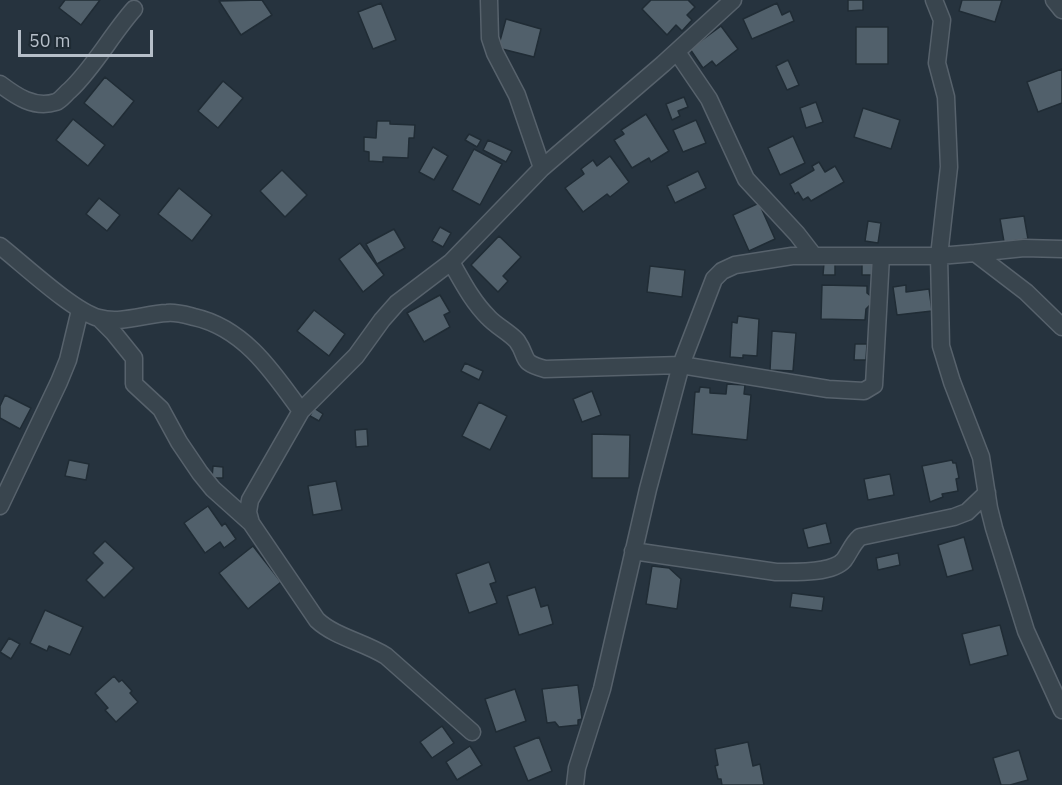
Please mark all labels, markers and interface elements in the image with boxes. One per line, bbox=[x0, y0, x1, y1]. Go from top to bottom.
scale bar bbox=[21, 18, 156, 56]
text: 50 m bbox=[29, 29, 71, 52]

